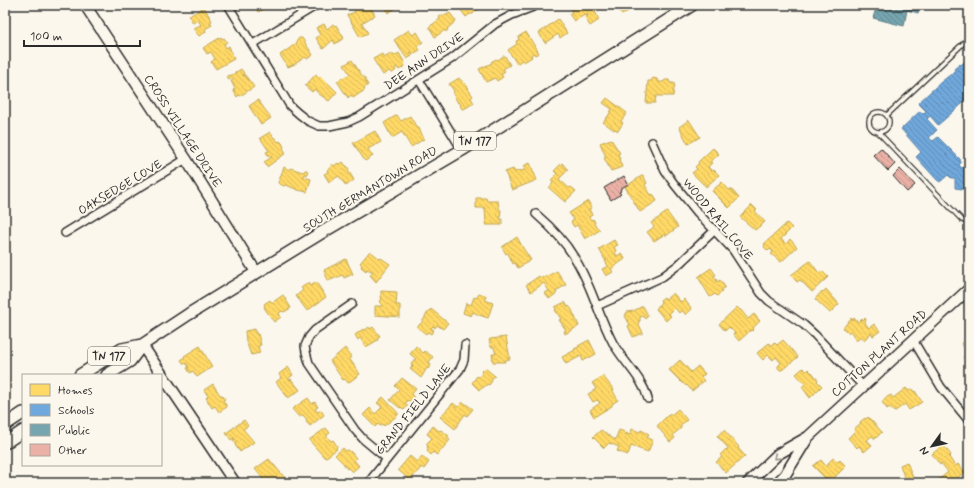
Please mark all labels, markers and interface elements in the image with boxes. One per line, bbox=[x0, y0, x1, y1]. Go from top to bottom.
scale bar bbox=[24, 22, 140, 48]
text: 100 m bbox=[30, 29, 62, 45]
street label: DEE ANN DRIVE bbox=[382, 29, 468, 94]
street label: CROSS VILLAGE DRIVE bbox=[140, 72, 225, 192]
road number: TN 177 bbox=[454, 132, 496, 150]
street label: SOUTH GERMANTOWN ROAD bbox=[300, 143, 441, 236]
street label: OAKSEDGE COVE bbox=[76, 157, 165, 219]
street label: WOOD RAIL COVE bbox=[678, 176, 756, 264]
street label: COTTON PLANT ROAD bbox=[828, 306, 931, 401]
road number: TN 177 bbox=[88, 347, 130, 365]
street label: GRAND FIELD LANE bbox=[372, 361, 456, 458]
legend bbox=[22, 374, 162, 466]
text: Homes bbox=[58, 383, 93, 399]
text: Schools bbox=[58, 403, 94, 419]
text: Public bbox=[58, 423, 90, 439]
north arrow bbox=[912, 426, 952, 466]
text: Other bbox=[58, 443, 87, 459]
text: N bbox=[917, 444, 932, 458]
one-way arrow bbox=[773, 453, 780, 460]

